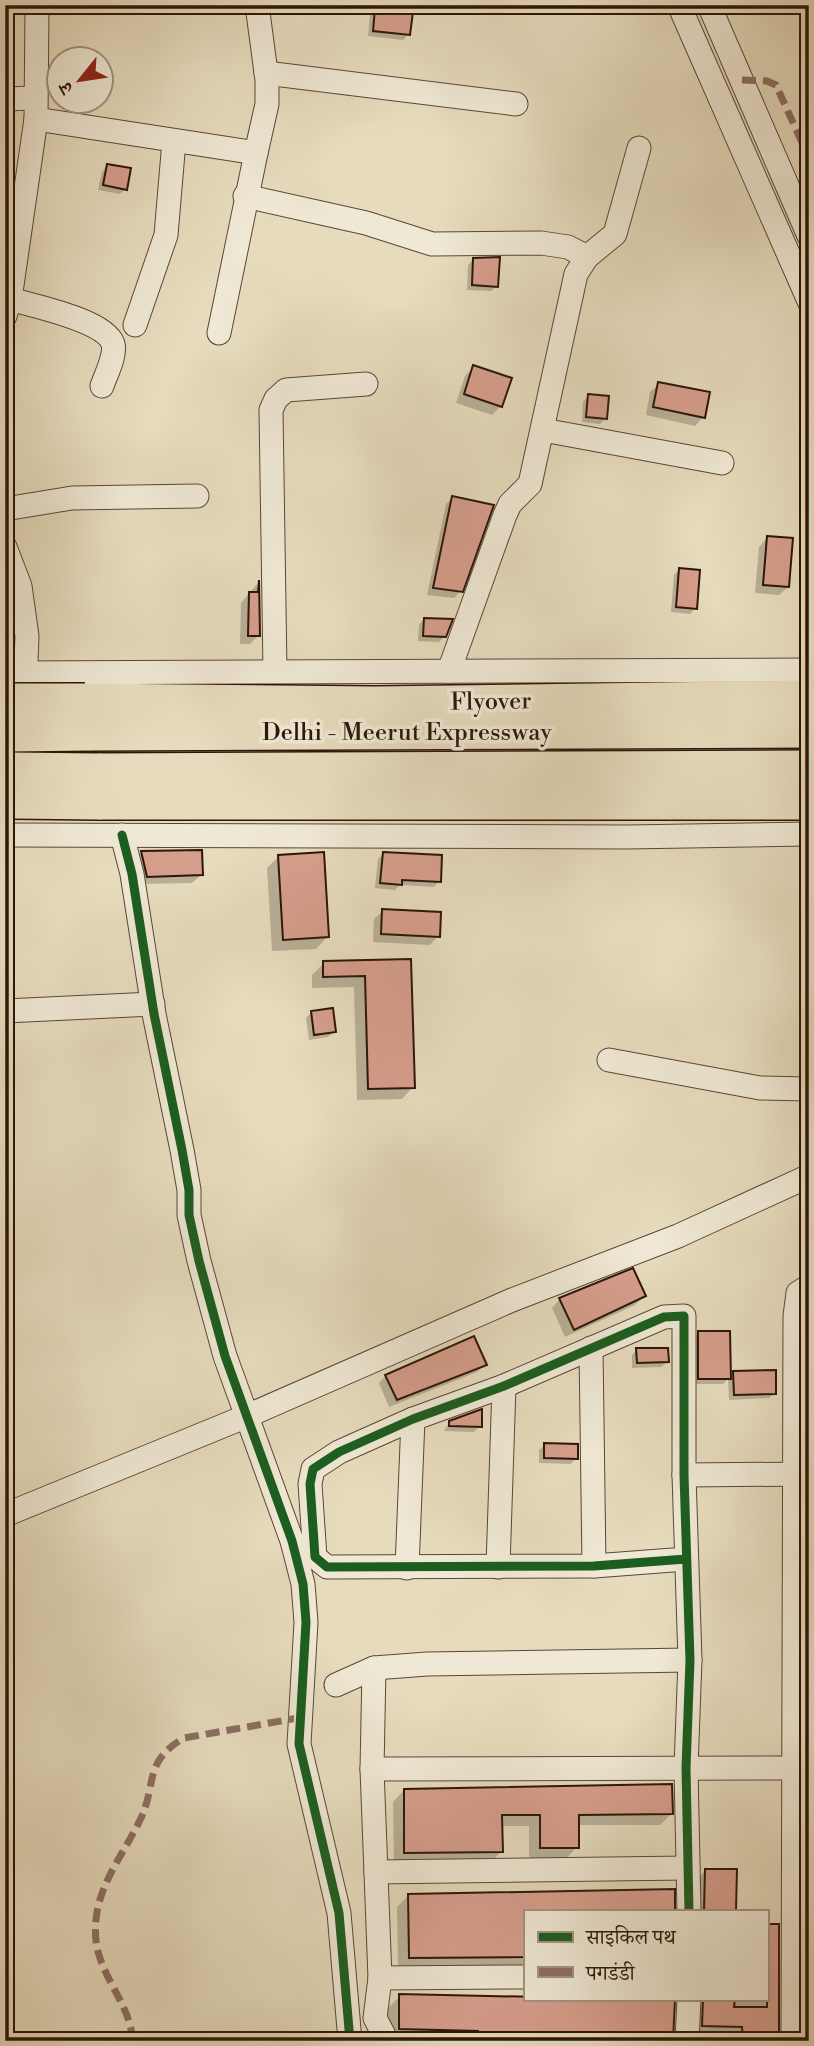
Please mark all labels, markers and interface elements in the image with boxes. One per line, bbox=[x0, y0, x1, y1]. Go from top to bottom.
north arrow bbox=[46, 46, 116, 116]
text: उ bbox=[53, 77, 80, 100]
street label: Flyover bbox=[450, 686, 532, 718]
street label: Delhi - Meerut Expressway bbox=[262, 718, 552, 748]
legend bbox=[524, 1910, 768, 2000]
text: साइकिल पथ bbox=[585, 1925, 677, 1951]
text: पगडंडी bbox=[585, 1961, 636, 1987]

